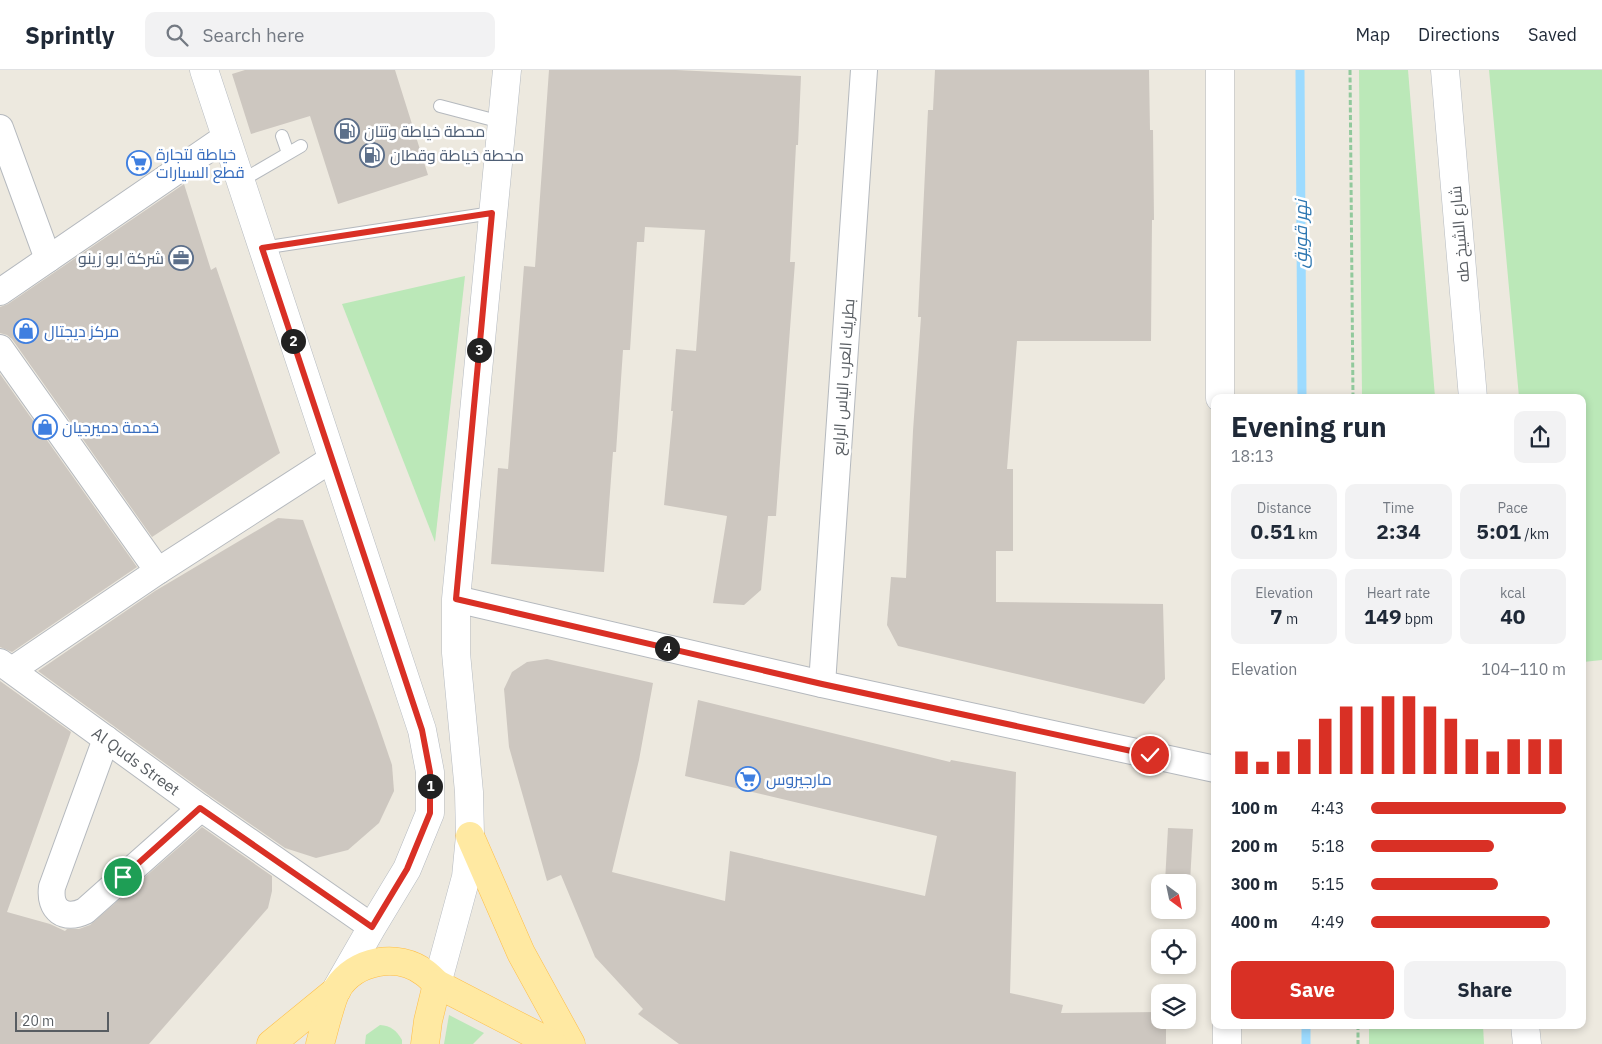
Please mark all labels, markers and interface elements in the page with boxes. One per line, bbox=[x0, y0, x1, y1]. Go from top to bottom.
search box bbox=[145, 12, 495, 57]
text: Sprintly bbox=[25, 19, 115, 51]
icon: search bbox=[163, 21, 191, 49]
text: Search here bbox=[203, 23, 304, 47]
text: Map bbox=[1355, 23, 1390, 46]
text: Directions bbox=[1418, 23, 1500, 46]
text: Saved bbox=[1528, 23, 1577, 46]
fuel station icon: محطة خياطة وتتان bbox=[334, 118, 360, 144]
place label: محطة خياطة وتتان bbox=[364, 121, 485, 142]
fuel station icon: محطة خياطة وقطان bbox=[359, 142, 385, 168]
place label: خياطة لتجارة قطع السيارات bbox=[156, 144, 245, 184]
place label: محطة خياطة وقطان bbox=[390, 145, 524, 166]
supermarket icon: خياطة لتجارة قطع السيارات bbox=[126, 150, 152, 176]
street label: شارع الشيخ طه bbox=[1445, 185, 1475, 283]
water label: نهر قويق bbox=[1289, 198, 1312, 268]
office icon: شركة ابو زينو bbox=[168, 245, 194, 271]
place label: شركة ابو زينو bbox=[78, 248, 164, 268]
street label: بطريك العرب الياس الرابع bbox=[828, 298, 860, 456]
shop icon: مركز ديجتال bbox=[13, 318, 39, 344]
place label: مركز ديجتال bbox=[44, 321, 119, 342]
pin: 2 bbox=[280, 328, 306, 354]
text: 2 bbox=[289, 332, 298, 350]
pin: 3 bbox=[466, 338, 492, 362]
text: 3 bbox=[475, 341, 484, 359]
text: Evening run bbox=[1231, 408, 1387, 445]
button: share bbox=[1514, 411, 1566, 463]
shop icon: خدمة دميرجيان bbox=[32, 414, 58, 440]
place label: خدمة دميرجيان bbox=[62, 417, 159, 438]
text: 18:13 bbox=[1231, 446, 1274, 466]
text: Distance bbox=[1257, 499, 1311, 517]
text: Time bbox=[1383, 499, 1414, 517]
text: Pace bbox=[1498, 499, 1528, 517]
text: 0.51 bbox=[1251, 517, 1295, 545]
text: 2:34 bbox=[1376, 517, 1421, 545]
text: 5:01 bbox=[1476, 517, 1521, 545]
text: km bbox=[1295, 525, 1318, 543]
text: /km bbox=[1521, 525, 1549, 543]
text: Elevation bbox=[1255, 584, 1313, 602]
text: Heart rate bbox=[1367, 584, 1430, 602]
text: kcal bbox=[1500, 584, 1526, 602]
text: 7 bbox=[1270, 602, 1283, 630]
text: 149 bbox=[1364, 602, 1402, 630]
text: 40 bbox=[1500, 602, 1525, 630]
text: m bbox=[1283, 610, 1298, 628]
text: bpm bbox=[1402, 610, 1433, 628]
pin: 4 bbox=[654, 636, 680, 660]
text: 4 bbox=[663, 639, 672, 657]
text: Elevation bbox=[1231, 659, 1297, 679]
text: 104–110 m bbox=[1481, 659, 1566, 679]
street label: Al Quds Street bbox=[88, 722, 184, 800]
pin bbox=[1129, 734, 1171, 776]
icon: check bbox=[1136, 741, 1164, 769]
supermarket icon: مارجيروس bbox=[735, 766, 761, 792]
place label: مارجيروس bbox=[766, 769, 832, 790]
pin: 1 bbox=[418, 774, 442, 798]
text: 1 bbox=[426, 777, 435, 795]
text: 100 m bbox=[1231, 798, 1278, 818]
text: 4:43 bbox=[1311, 798, 1344, 818]
text: 200 m bbox=[1231, 836, 1278, 856]
text: 5:18 bbox=[1311, 836, 1344, 856]
pin bbox=[102, 856, 144, 898]
icon: arrive bbox=[109, 863, 137, 891]
north arrow bbox=[1151, 874, 1196, 919]
map controls bbox=[1151, 874, 1196, 1029]
text: 300 m bbox=[1231, 874, 1278, 894]
text: 5:15 bbox=[1311, 874, 1344, 894]
text: 400 m bbox=[1231, 912, 1278, 932]
text: 4:49 bbox=[1311, 912, 1344, 932]
button: locate bbox=[1151, 929, 1196, 974]
button: Save bbox=[1231, 961, 1394, 1019]
button: Share bbox=[1404, 961, 1566, 1019]
button: layers bbox=[1151, 984, 1196, 1029]
scale bar bbox=[15, 1009, 109, 1032]
text: 20 m bbox=[22, 1012, 54, 1030]

